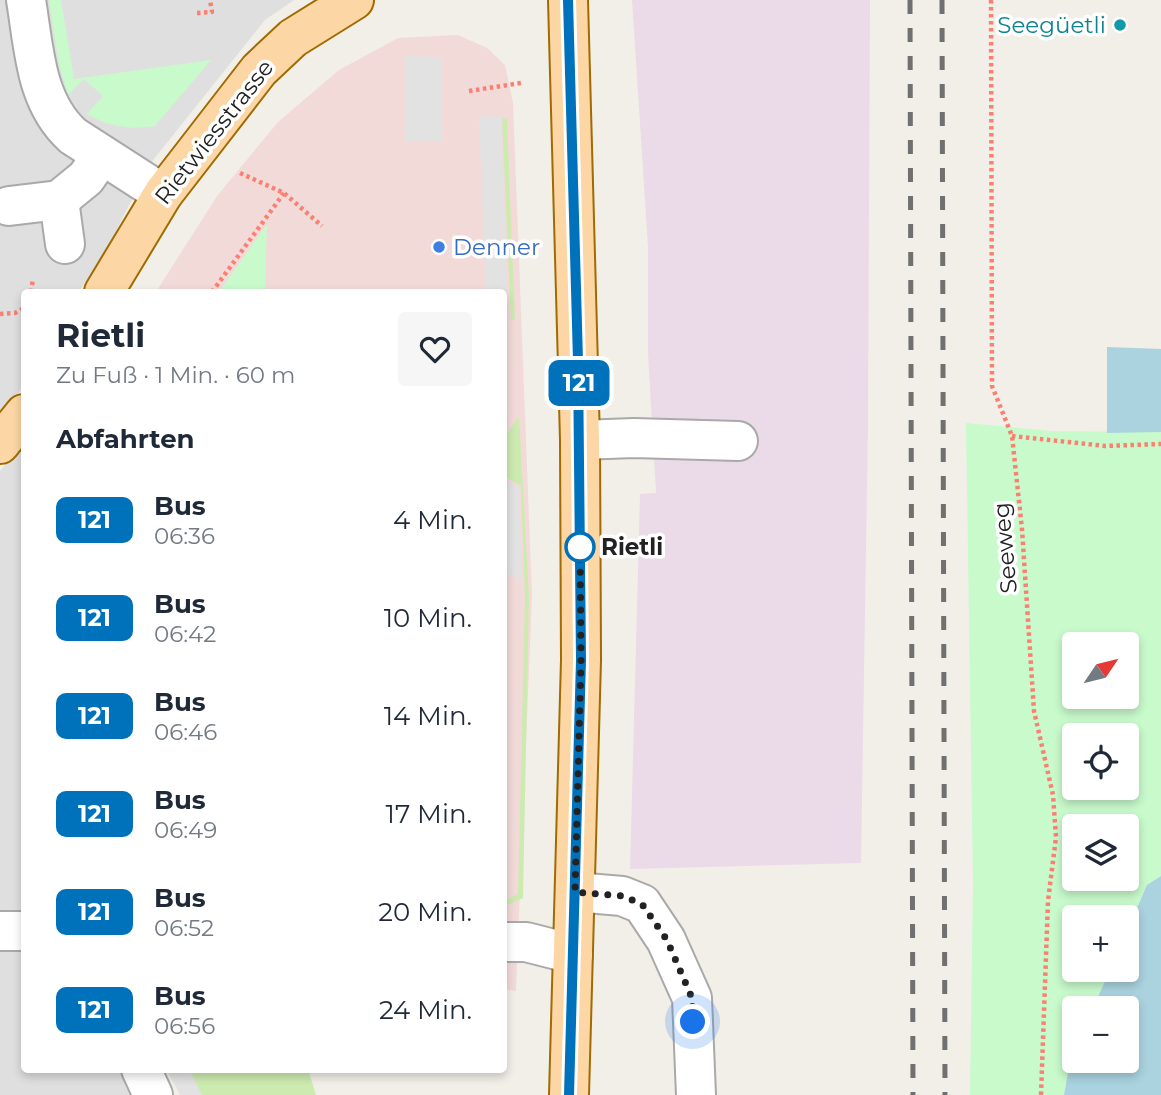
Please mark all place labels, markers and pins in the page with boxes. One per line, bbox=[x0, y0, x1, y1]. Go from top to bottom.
place label: Seegüetli bbox=[997, 11, 1106, 39]
marker: Seegüetli bbox=[1112, 17, 1128, 33]
place label: Denner bbox=[453, 233, 540, 261]
marker: Denner bbox=[431, 239, 447, 255]
marker: Rietli bbox=[565, 532, 595, 562]
place label: Rietli bbox=[601, 533, 663, 561]

